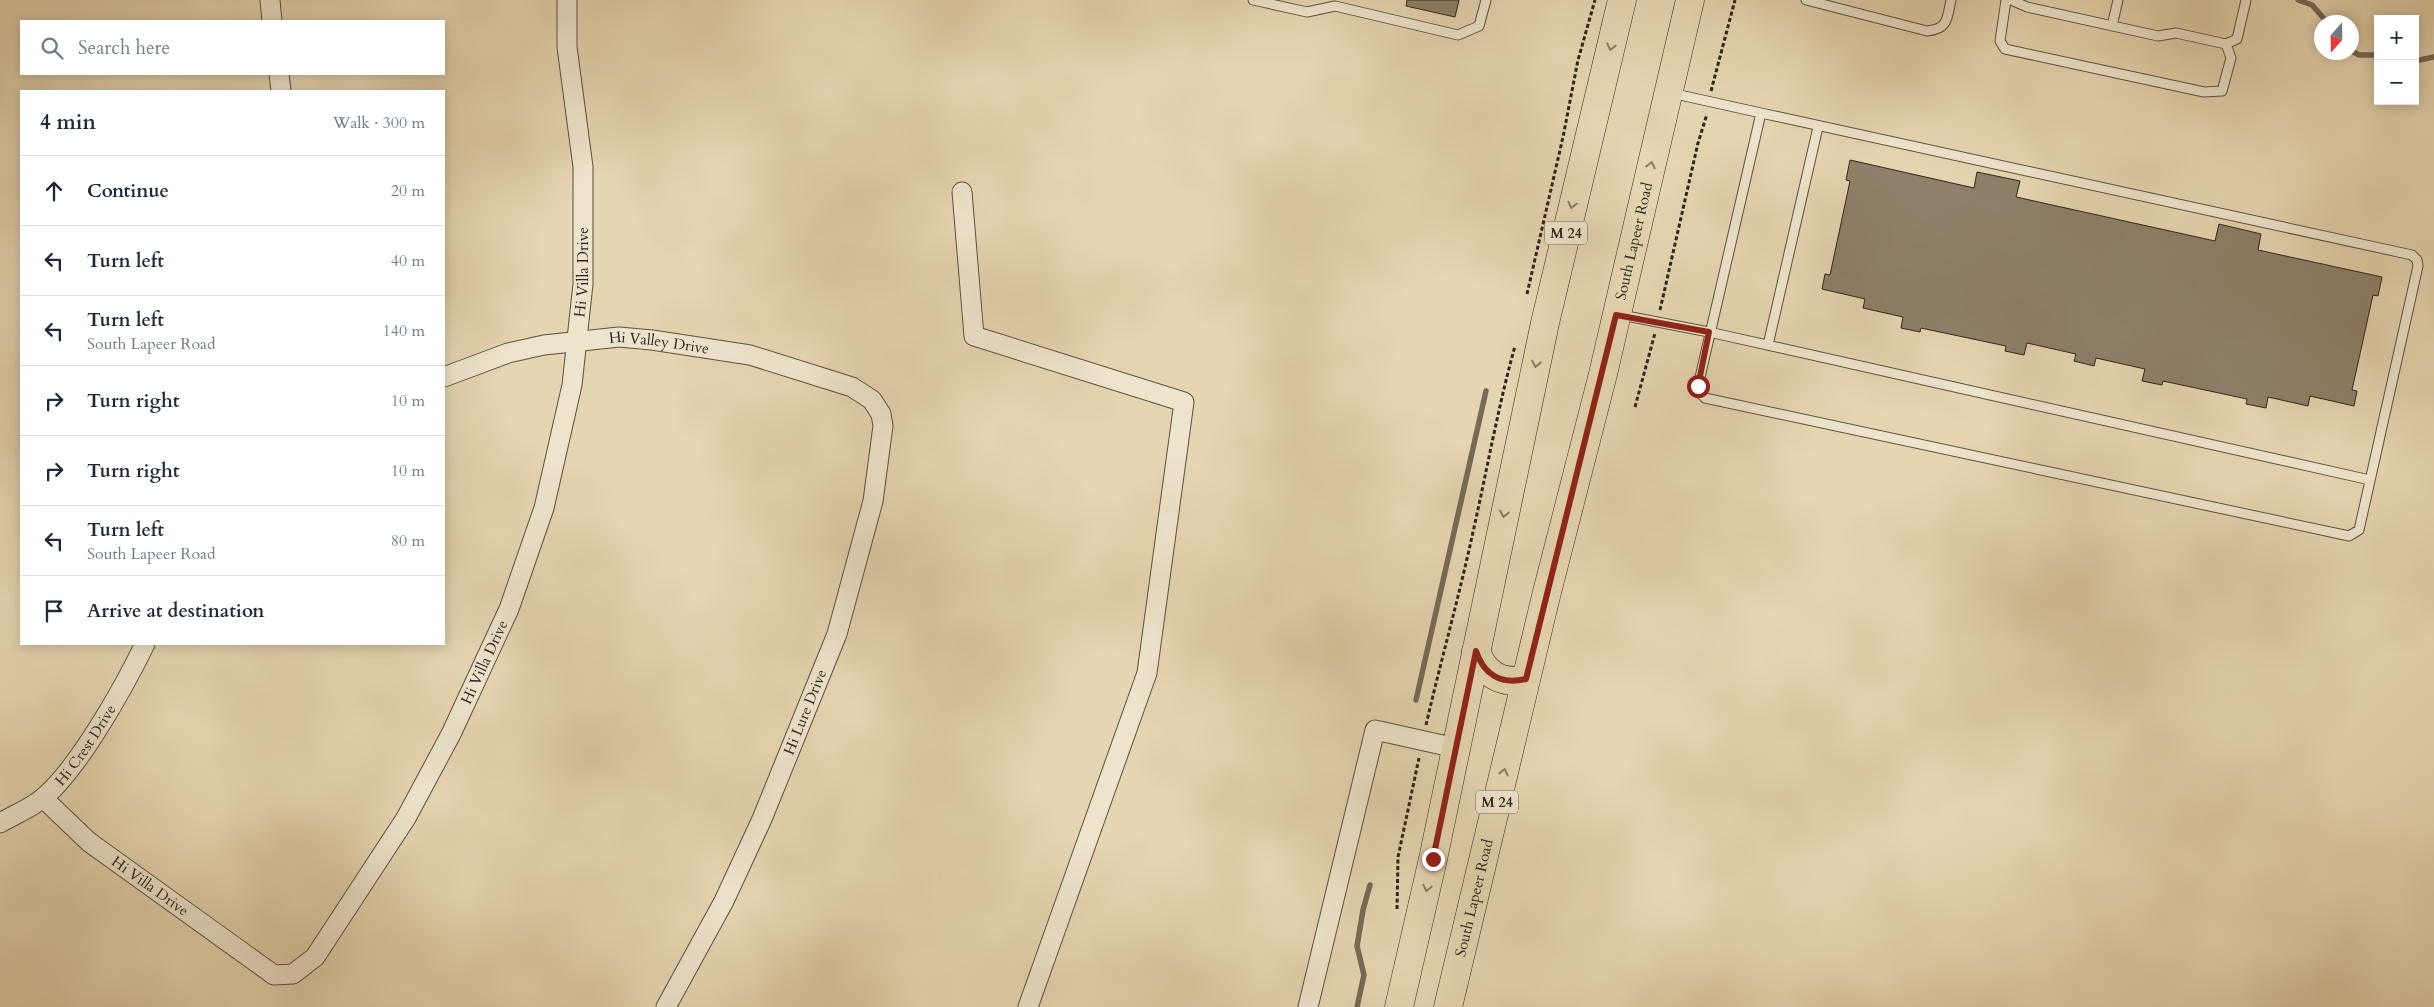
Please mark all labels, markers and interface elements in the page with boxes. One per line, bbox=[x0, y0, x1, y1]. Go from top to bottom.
north arrow bbox=[2314, 15, 2359, 60]
map controls bbox=[2374, 15, 2419, 105]
button: + bbox=[2374, 15, 2419, 60]
search box bbox=[20, 20, 445, 75]
icon: search bbox=[38, 34, 66, 62]
text: Search here bbox=[78, 35, 170, 61]
one-way arrow bbox=[1606, 43, 1617, 52]
button: − bbox=[2374, 60, 2419, 105]
text: 4 min bbox=[40, 108, 96, 137]
text: Walk · 300 m bbox=[333, 112, 425, 134]
one-way arrow bbox=[1645, 160, 1656, 169]
icon: ahead bbox=[40, 177, 68, 205]
text: Continue bbox=[87, 178, 169, 204]
text: 20 m bbox=[391, 180, 425, 202]
street label: South Lapeer Road bbox=[1610, 180, 1657, 302]
one-way arrow bbox=[1567, 201, 1578, 210]
road number: M 24 bbox=[1545, 222, 1587, 244]
street label: Hi Villa Drive bbox=[569, 227, 593, 318]
icon: left bbox=[40, 247, 68, 275]
text: Turn left bbox=[87, 248, 164, 274]
text: 40 m bbox=[391, 250, 425, 272]
text: Turn left bbox=[87, 307, 164, 333]
icon: left bbox=[40, 317, 68, 345]
text: 140 m bbox=[383, 320, 425, 342]
street label: Hi Valley Drive bbox=[608, 327, 711, 359]
text: South Lapeer Road bbox=[87, 333, 216, 355]
one-way arrow bbox=[1531, 359, 1542, 368]
route start bbox=[1687, 375, 1710, 398]
icon: right bbox=[40, 387, 68, 415]
text: Turn right bbox=[87, 388, 179, 414]
text: 10 m bbox=[391, 390, 425, 412]
icon: right bbox=[40, 457, 68, 485]
text: Turn right bbox=[87, 458, 179, 484]
text: 10 m bbox=[391, 460, 425, 482]
one-way arrow bbox=[1500, 510, 1510, 519]
text: Turn left bbox=[87, 517, 164, 543]
icon: left bbox=[40, 527, 68, 555]
text: 80 m bbox=[391, 530, 425, 552]
text: South Lapeer Road bbox=[87, 543, 216, 565]
icon: arrive bbox=[40, 597, 68, 625]
text: Arrive at destination bbox=[87, 598, 264, 624]
street label: Hi Villa Drive bbox=[456, 617, 513, 707]
street label: Hi Lure Drive bbox=[779, 666, 831, 758]
street label: Hi Crest Drive bbox=[50, 700, 121, 790]
one-way arrow bbox=[1498, 768, 1509, 777]
road number: M 24 bbox=[1476, 790, 1518, 814]
street label: South Lapeer Road bbox=[1450, 837, 1498, 959]
route end bbox=[1422, 848, 1445, 871]
street label: Hi Villa Drive bbox=[108, 851, 193, 921]
one-way arrow bbox=[1422, 883, 1433, 892]

